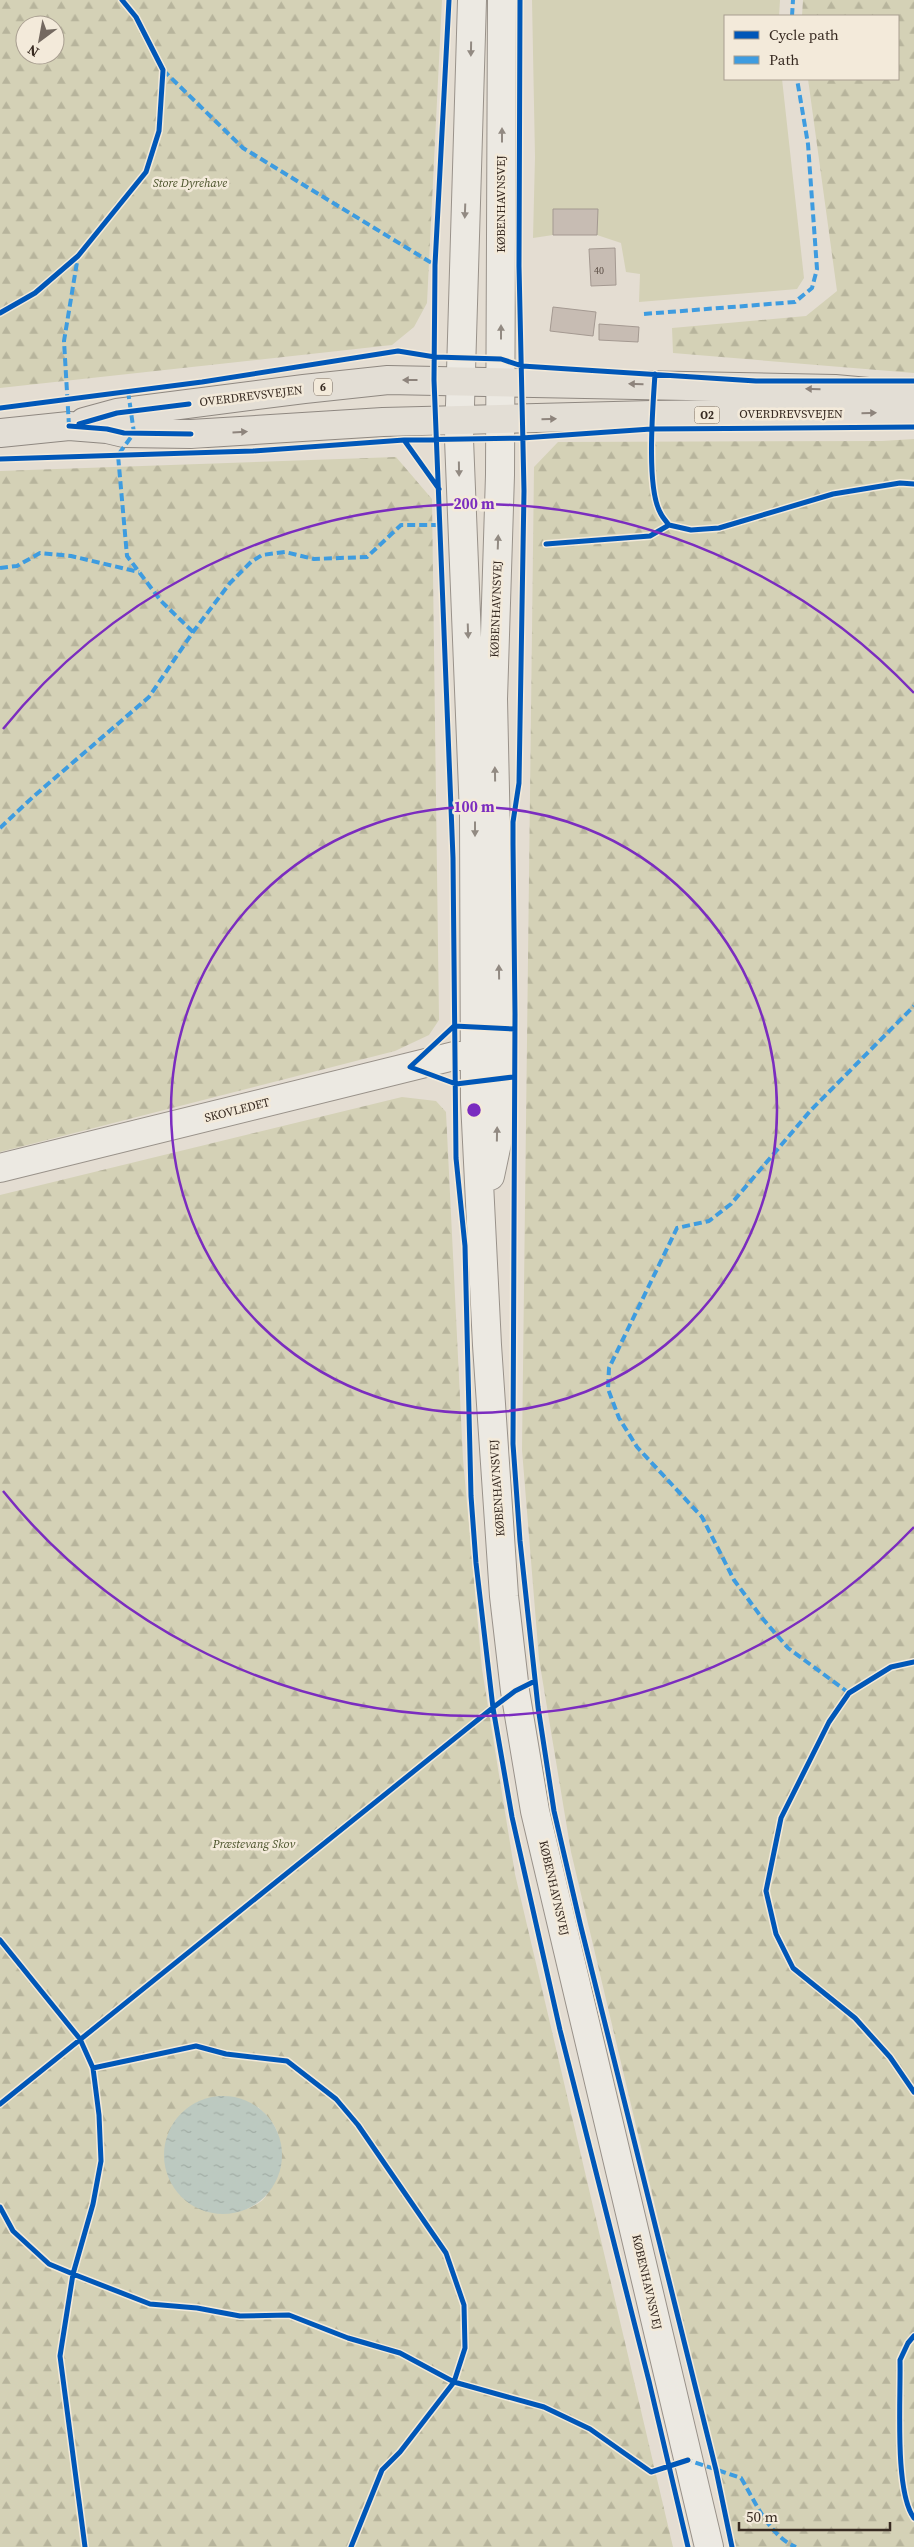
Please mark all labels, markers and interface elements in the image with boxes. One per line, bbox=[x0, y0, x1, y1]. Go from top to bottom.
north arrow bbox=[15, 15, 65, 65]
legend bbox=[724, 15, 899, 80]
text: Cycle path bbox=[769, 24, 839, 45]
text: N bbox=[23, 40, 43, 62]
one-way arrow bbox=[467, 41, 475, 57]
text: Path bbox=[769, 49, 799, 70]
one-way arrow bbox=[498, 126, 506, 142]
street label: KØBENHAVNSVEJ bbox=[493, 155, 509, 253]
park label: Store Dyrehave bbox=[153, 175, 227, 191]
one-way arrow bbox=[461, 203, 469, 219]
house number: 40 bbox=[594, 264, 604, 277]
one-way arrow bbox=[497, 324, 505, 340]
one-way arrow bbox=[402, 376, 418, 384]
road number: 6 bbox=[314, 378, 332, 396]
one-way arrow bbox=[628, 380, 644, 388]
street label: OVERDREVSVEJEN bbox=[199, 382, 304, 410]
one-way arrow bbox=[805, 384, 821, 392]
road number: O2 bbox=[694, 406, 720, 424]
street label: OVERDREVSVEJEN bbox=[739, 406, 843, 422]
one-way arrow bbox=[861, 409, 877, 417]
one-way arrow bbox=[541, 414, 557, 422]
one-way arrow bbox=[232, 427, 248, 435]
one-way arrow bbox=[455, 461, 463, 477]
text: 200 m bbox=[453, 493, 495, 514]
one-way arrow bbox=[494, 534, 502, 550]
street label: KØBENHAVNSVEJ bbox=[486, 560, 506, 658]
one-way arrow bbox=[464, 624, 472, 640]
one-way arrow bbox=[490, 766, 498, 782]
text: 100 m bbox=[453, 796, 495, 817]
one-way arrow bbox=[471, 821, 479, 837]
one-way arrow bbox=[494, 964, 502, 980]
street label: SKOVLEDET bbox=[203, 1094, 272, 1126]
centre of rings bbox=[465, 1101, 483, 1119]
one-way arrow bbox=[493, 1126, 501, 1142]
street label: KØBENHAVNSVEJ bbox=[486, 1438, 508, 1537]
park label: Præstevang Skov bbox=[212, 1836, 295, 1852]
street label: KØBENHAVNSVEJ bbox=[535, 1839, 573, 1938]
street label: KØBENHAVNSVEJ bbox=[628, 2233, 666, 2332]
scale bar bbox=[739, 2500, 890, 2532]
text: 50 m bbox=[746, 2506, 778, 2527]

